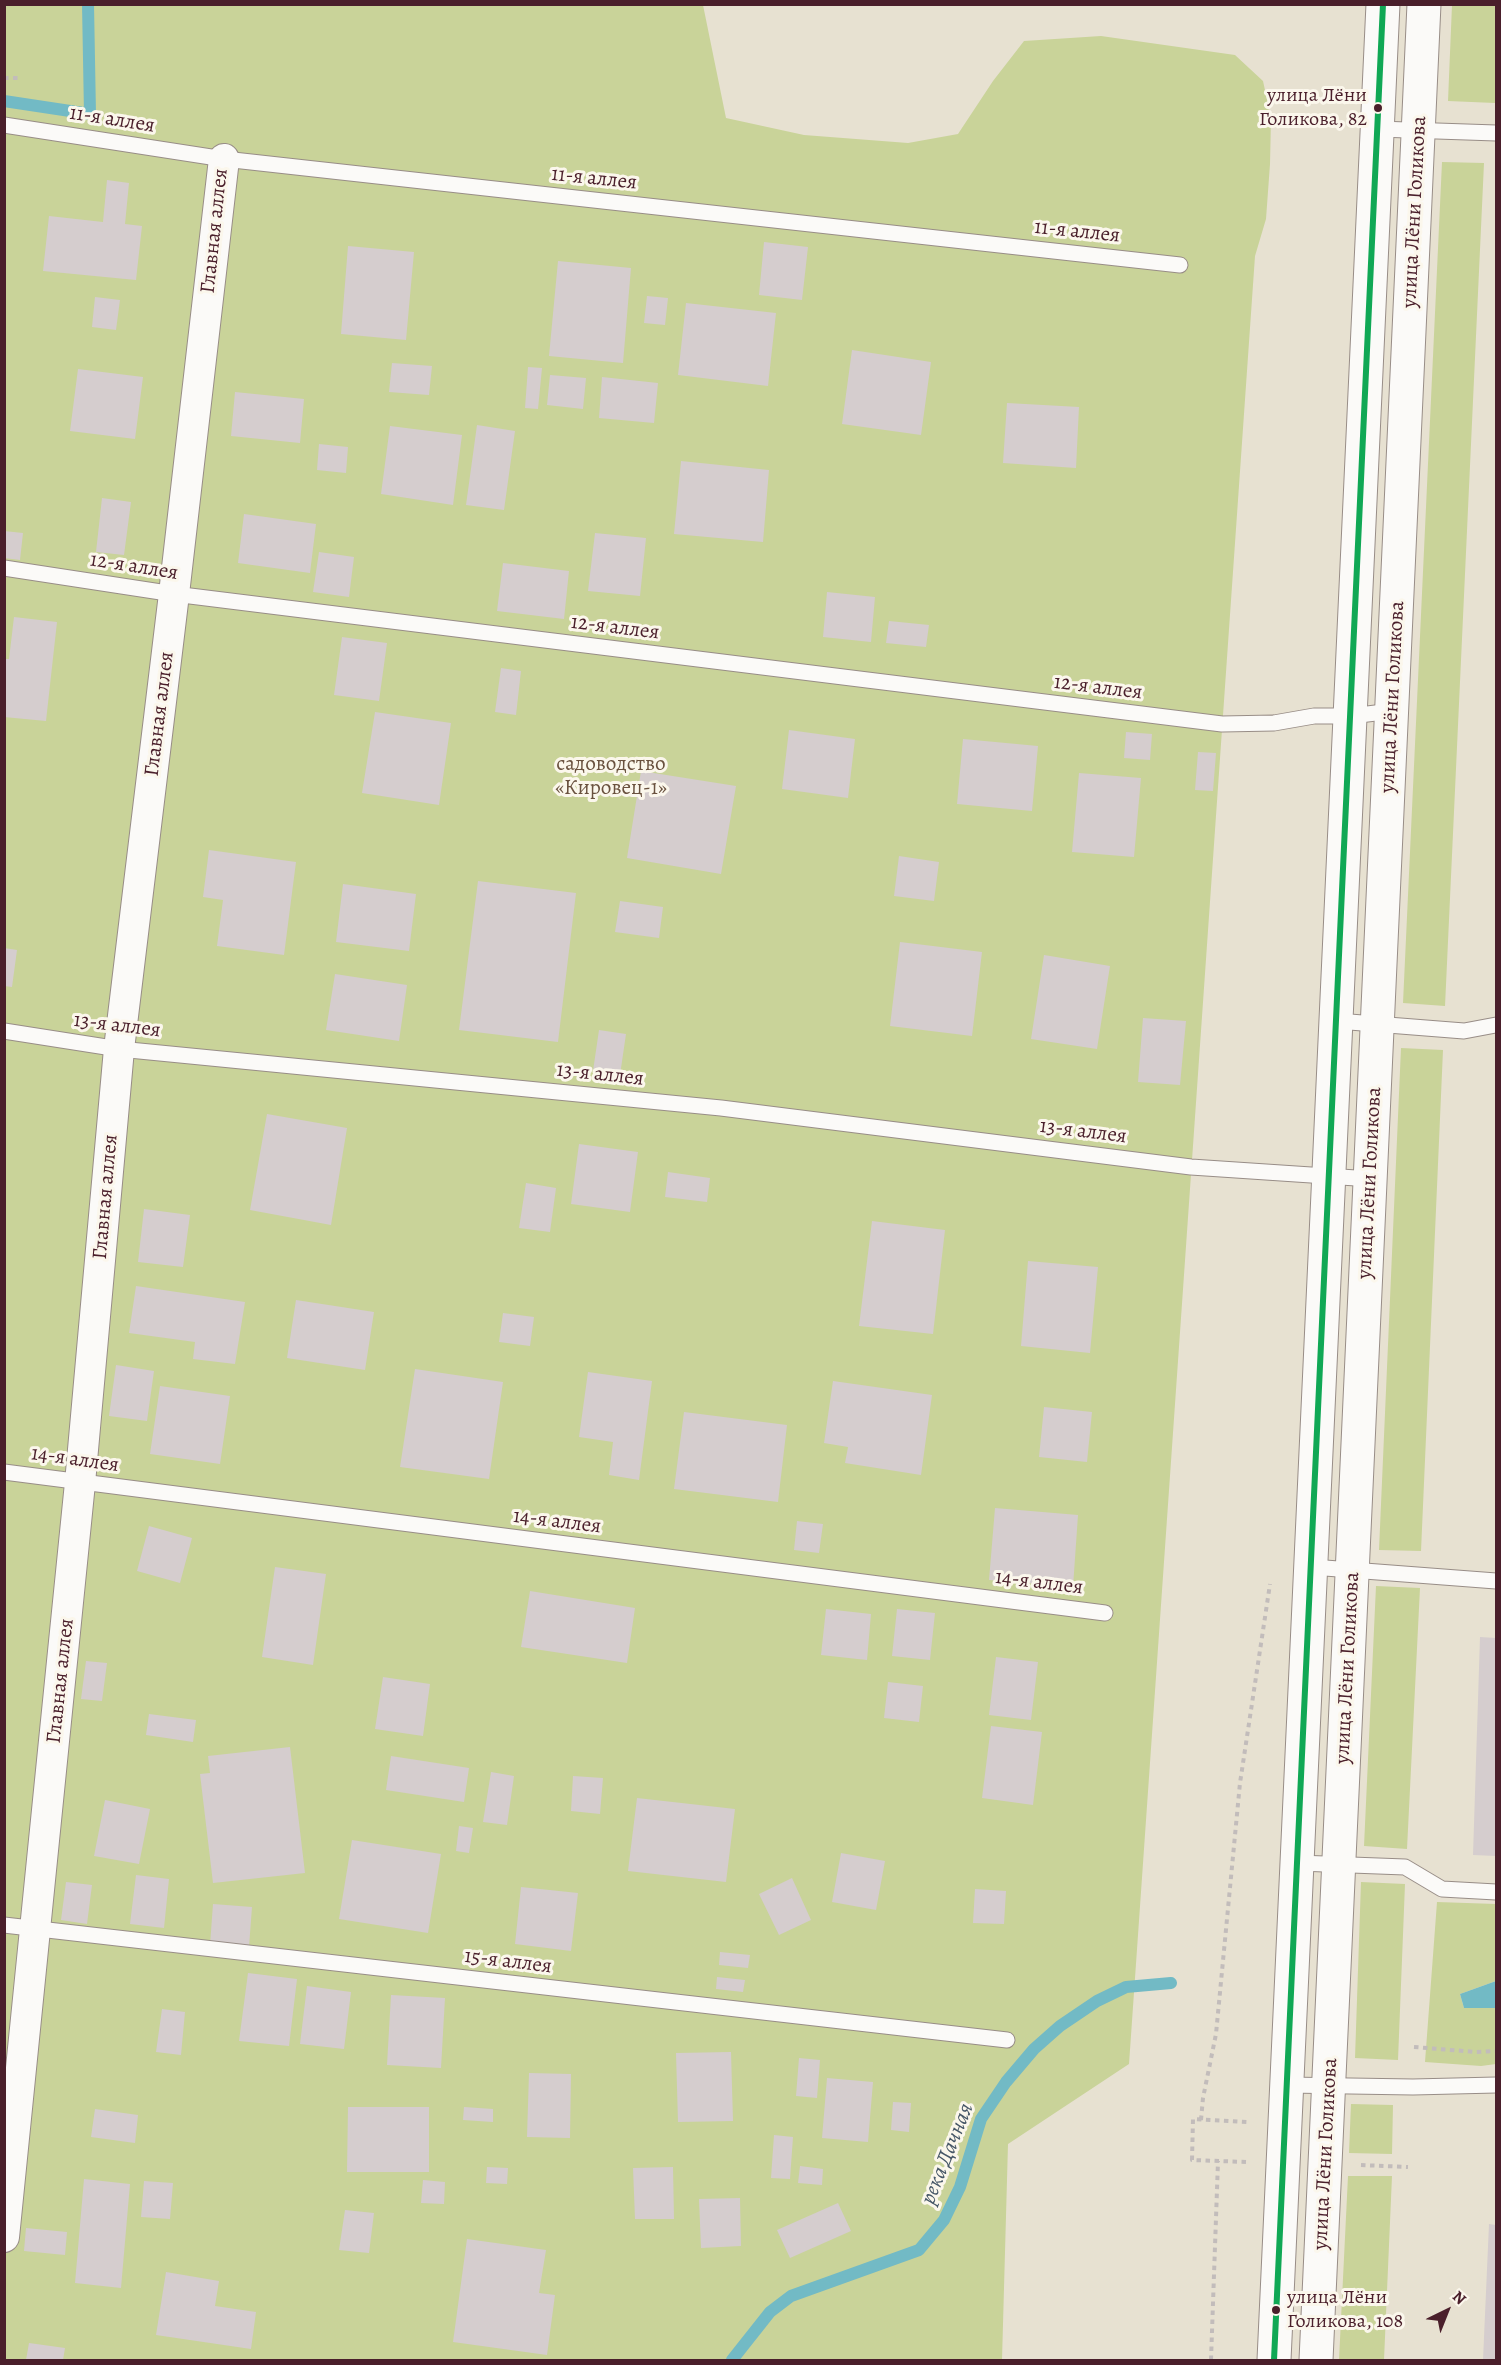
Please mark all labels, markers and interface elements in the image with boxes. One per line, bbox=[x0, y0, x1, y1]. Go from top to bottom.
place label: улица Лёни Голикова, 82 bbox=[1259, 84, 1367, 131]
street label: 11-я аллея bbox=[68, 101, 156, 139]
marker: улица Лёни Голикова, 82 bbox=[1372, 102, 1384, 114]
street label: улица Лёни Голикова bbox=[1397, 115, 1433, 309]
street label: 11-я аллея bbox=[550, 162, 638, 196]
street label: Главная аллея bbox=[196, 167, 234, 295]
street label: 11-я аллея bbox=[1033, 215, 1121, 249]
street label: 12-я аллея bbox=[88, 548, 180, 586]
street label: улица Лёни Голикова bbox=[1375, 600, 1411, 794]
street label: 12-я аллея bbox=[569, 610, 661, 646]
street label: Главная аллея bbox=[140, 650, 180, 778]
street label: 12-я аллея bbox=[1052, 670, 1144, 706]
park label: садоводство «Кировец-1» bbox=[555, 752, 667, 802]
street label: 13-я аллея bbox=[72, 1008, 162, 1044]
street label: 13-я аллея bbox=[555, 1058, 645, 1092]
street label: улица Лёни Голикова bbox=[1352, 1086, 1388, 1280]
street label: 13-я аллея bbox=[1038, 1114, 1128, 1150]
street label: Главная аллея bbox=[88, 1133, 124, 1261]
street label: 14-я аллея bbox=[29, 1441, 121, 1479]
street label: 14-я аллея bbox=[512, 1504, 602, 1540]
street label: 14-я аллея bbox=[994, 1565, 1084, 1601]
street label: улица Лёни Голикова bbox=[1330, 1571, 1366, 1765]
street label: Главная аллея bbox=[42, 1617, 80, 1745]
street label: 15-я аллея bbox=[463, 1944, 553, 1980]
street label: улица Лёни Голикова bbox=[1308, 2057, 1344, 2251]
water label: река Дачная bbox=[916, 2099, 980, 2209]
north arrow bbox=[1417, 2281, 1477, 2341]
place label: улица Лёни Голикова, 108 bbox=[1287, 2286, 1403, 2333]
text: N bbox=[1448, 2286, 1471, 2310]
marker: улица Лёни Голикова, 108 bbox=[1270, 2304, 1282, 2316]

